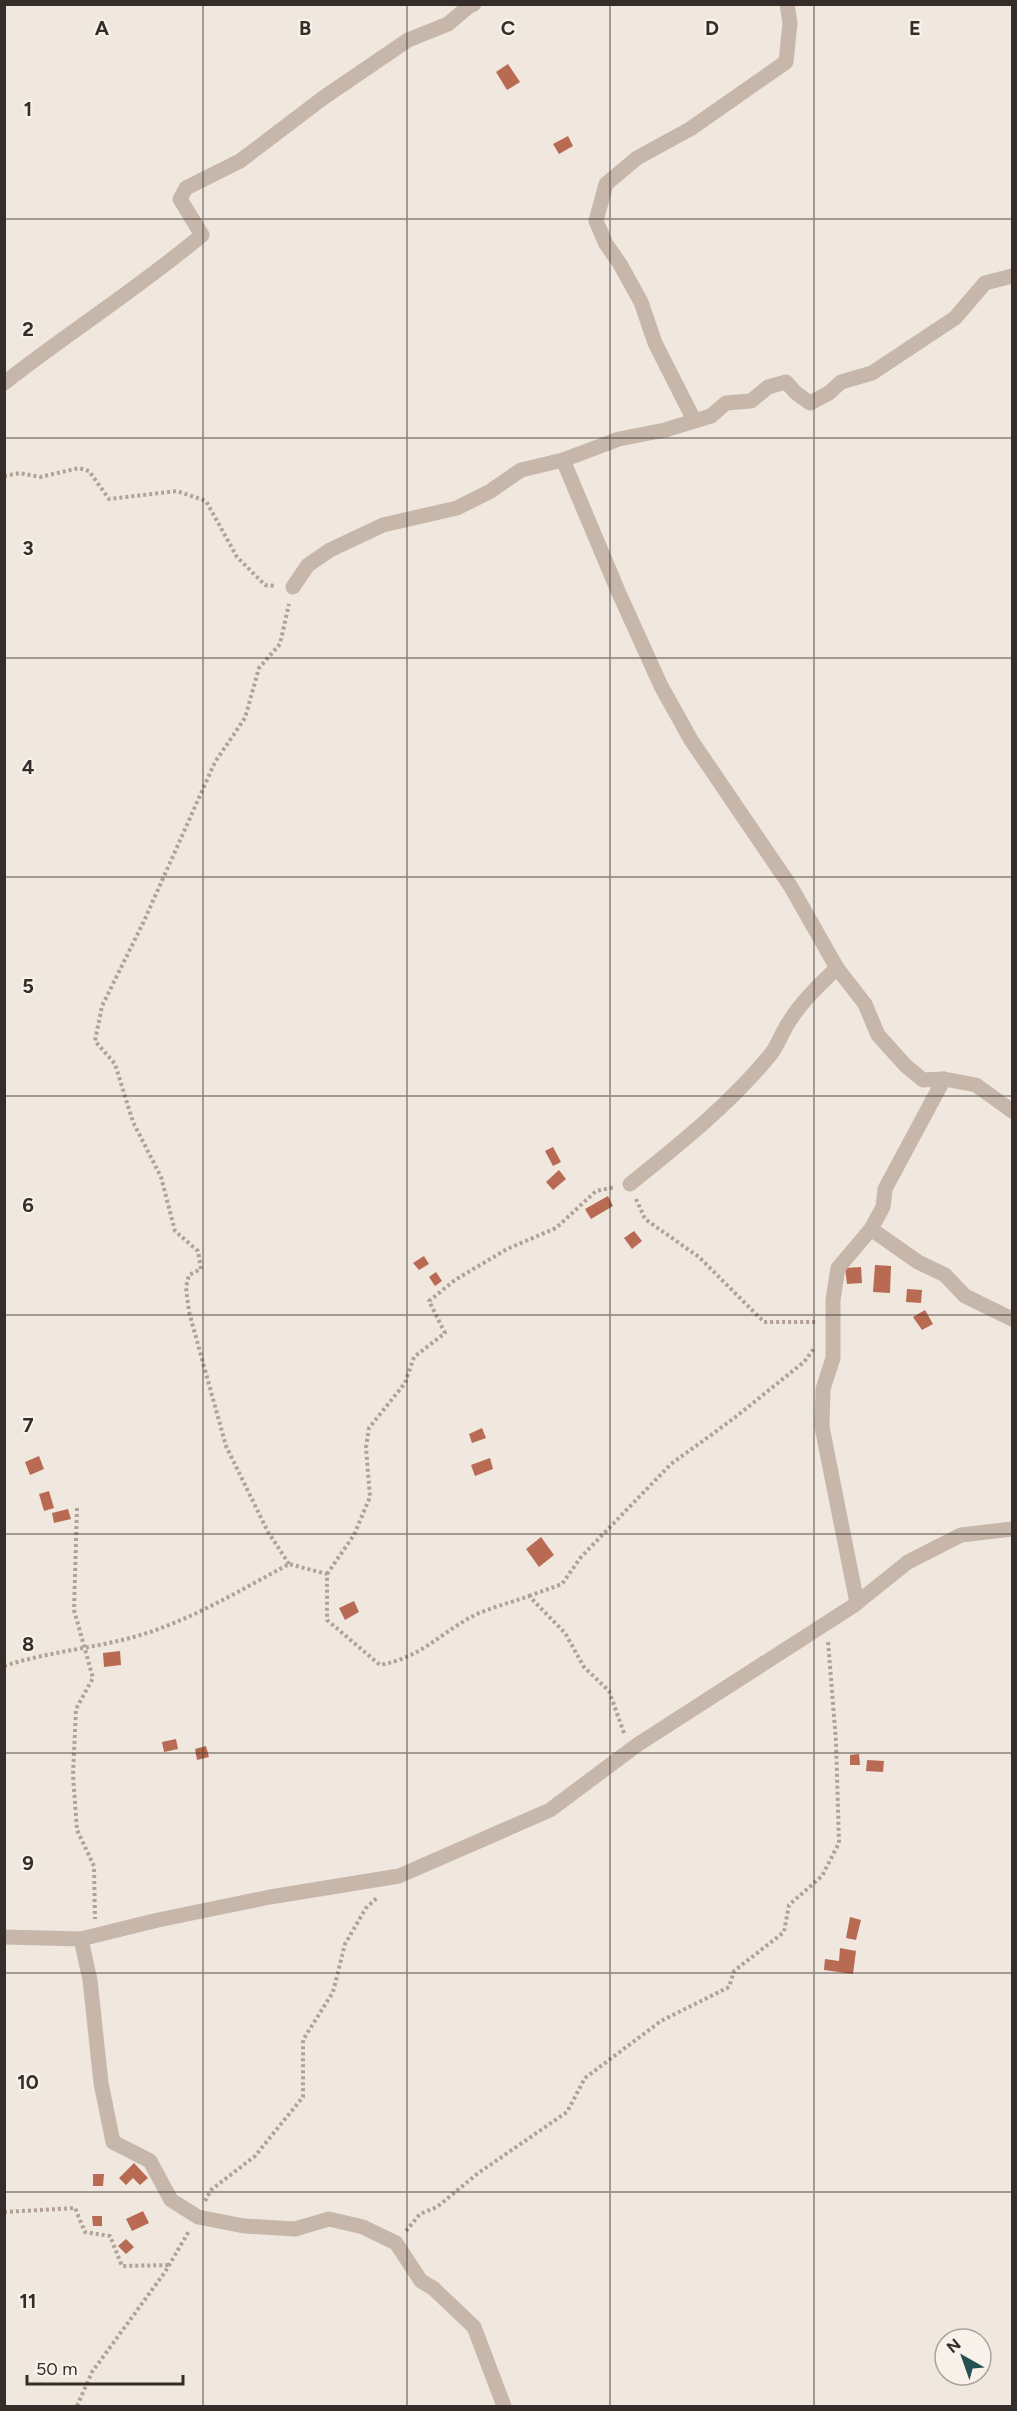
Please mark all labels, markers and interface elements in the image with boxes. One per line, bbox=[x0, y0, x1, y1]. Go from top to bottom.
text: A bbox=[95, 16, 110, 40]
text: B bbox=[299, 16, 311, 40]
text: C bbox=[501, 16, 515, 40]
text: D bbox=[705, 16, 719, 40]
text: E bbox=[909, 16, 921, 40]
text: 1 bbox=[24, 97, 32, 121]
text: 2 bbox=[22, 317, 34, 341]
text: 3 bbox=[22, 536, 34, 560]
text: 4 bbox=[22, 755, 35, 779]
text: 5 bbox=[22, 974, 34, 998]
text: 6 bbox=[22, 1193, 34, 1217]
text: 7 bbox=[22, 1413, 34, 1437]
text: 8 bbox=[22, 1632, 34, 1656]
text: 9 bbox=[22, 1851, 34, 1875]
text: 10 bbox=[17, 2070, 39, 2094]
text: 11 bbox=[20, 2289, 36, 2313]
north arrow bbox=[933, 2327, 993, 2387]
text: N bbox=[943, 2335, 965, 2357]
scale bar bbox=[27, 2348, 183, 2386]
text: 50 m bbox=[36, 2358, 78, 2380]

